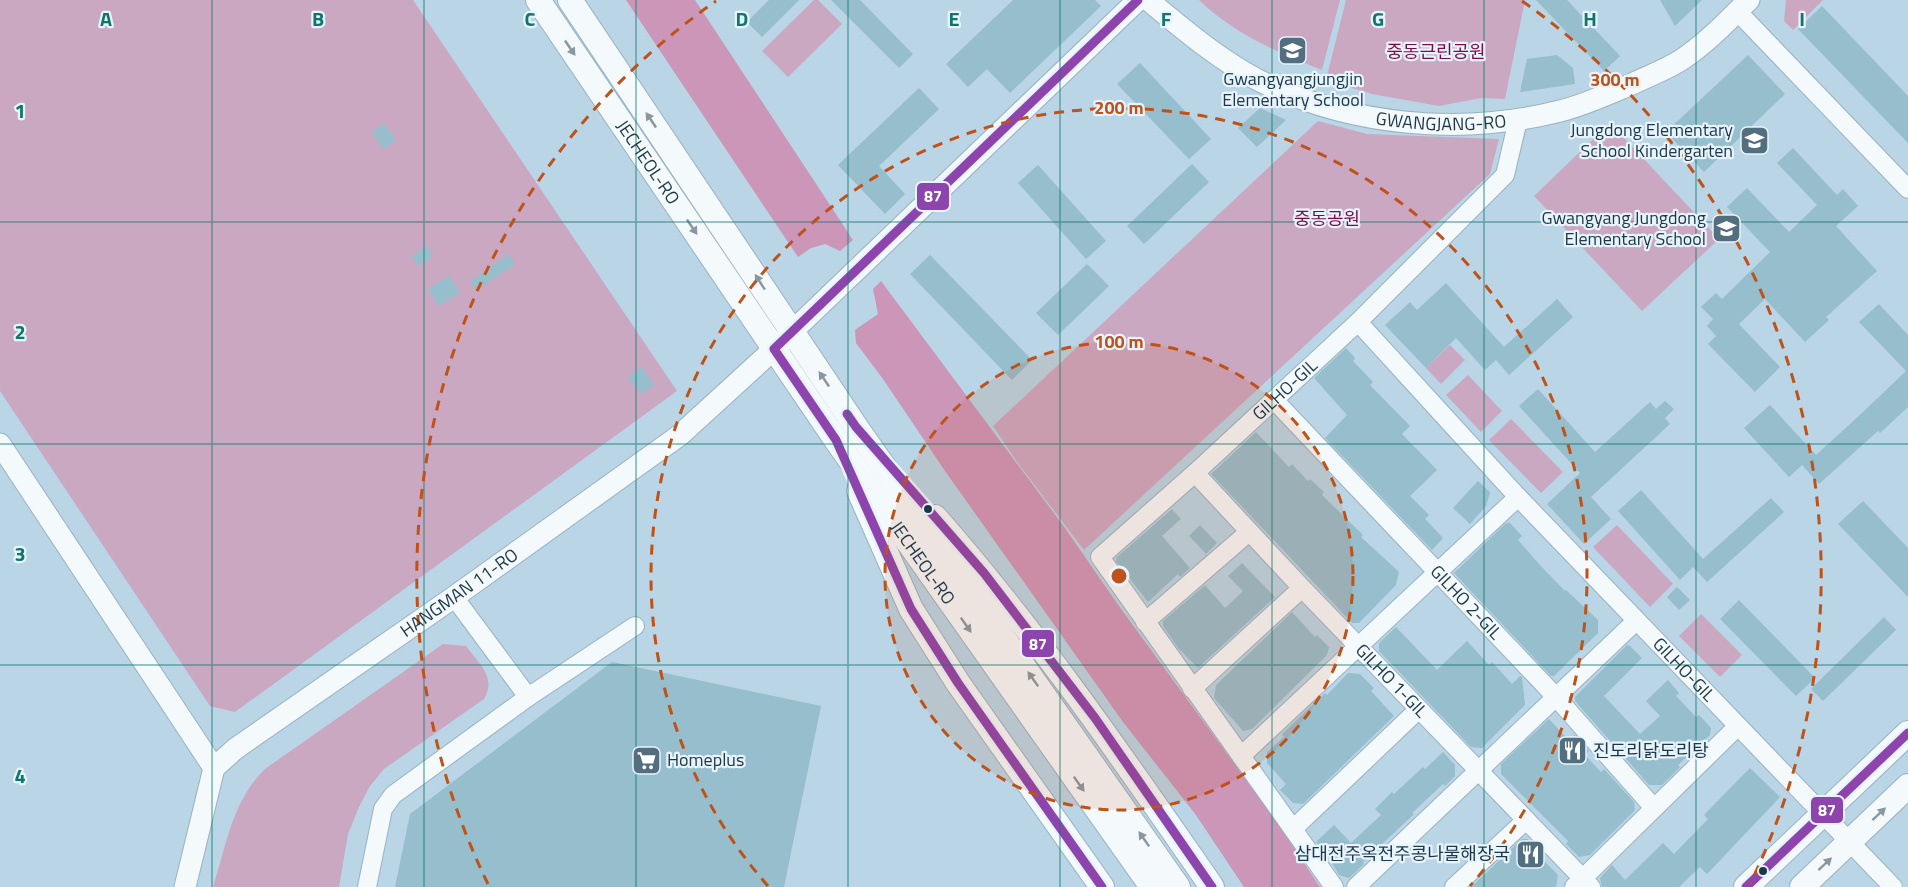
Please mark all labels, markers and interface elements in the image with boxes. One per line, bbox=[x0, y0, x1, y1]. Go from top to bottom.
text: A bbox=[100, 3, 112, 34]
text: B bbox=[312, 3, 324, 34]
text: C bbox=[525, 3, 536, 34]
text: D bbox=[736, 3, 748, 34]
text: E bbox=[948, 3, 960, 34]
text: F bbox=[1161, 3, 1172, 34]
text: G bbox=[1372, 3, 1384, 34]
text: H bbox=[1583, 3, 1597, 34]
text: I bbox=[1799, 3, 1805, 34]
school or university icon: Gwangyangjungjin Elementary School bbox=[1277, 34, 1309, 66]
park label: 중동근린공원 bbox=[1386, 38, 1486, 65]
one-way arrow bbox=[565, 40, 576, 57]
place label: Gwangyangjungjin Elementary School bbox=[1222, 65, 1364, 113]
text: 300 m bbox=[1590, 66, 1640, 93]
text: 200 m bbox=[1094, 94, 1144, 121]
text: 1 bbox=[14, 95, 26, 126]
street label: GWANGJANG-RO bbox=[1374, 104, 1507, 137]
one-way arrow bbox=[645, 113, 657, 129]
street label: JECHEOL-RO bbox=[610, 114, 687, 210]
place label: Jungdong Elementary School Kindergarten bbox=[1570, 116, 1733, 164]
school or university icon: Jungdong Elementary School Kindergarten bbox=[1738, 124, 1770, 156]
line badge: 87 bbox=[916, 182, 950, 211]
text: 87 bbox=[924, 184, 942, 208]
place label: Gwangyang Jungdong Elementary School bbox=[1541, 204, 1706, 252]
park label: 중동공원 bbox=[1294, 205, 1360, 232]
school or university icon: Gwangyang Jungdong Elementary School bbox=[1711, 212, 1743, 244]
one-way arrow bbox=[686, 219, 697, 235]
one-way arrow bbox=[754, 274, 765, 290]
text: 2 bbox=[14, 316, 26, 347]
text: 100 m bbox=[1094, 328, 1144, 355]
street label: GILHO-GIL bbox=[1246, 352, 1324, 426]
one-way arrow bbox=[819, 371, 830, 387]
unlabelled marker bbox=[922, 503, 934, 515]
street label: JECHEOL-RO bbox=[884, 515, 962, 610]
text: 3 bbox=[14, 538, 26, 569]
street label: HANGMAN 11-RO bbox=[394, 541, 524, 644]
street label: GILHO 2-GIL bbox=[1424, 558, 1509, 646]
centre of rings bbox=[1109, 566, 1129, 586]
one-way arrow bbox=[960, 616, 972, 632]
line badge: 87 bbox=[1021, 629, 1055, 658]
street label: GILHO-GIL bbox=[1647, 631, 1722, 708]
text: 87 bbox=[1029, 632, 1047, 656]
street label: GILHO 1-GIL bbox=[1349, 637, 1435, 724]
one-way arrow bbox=[1027, 672, 1039, 688]
restaurant icon: 진도리닭도리탕 bbox=[1556, 735, 1588, 767]
place label: 진도리닭도리탕 bbox=[1593, 737, 1709, 764]
supermarket icon: Homeplus bbox=[630, 744, 662, 776]
place label: Homeplus bbox=[667, 746, 744, 773]
text: 4 bbox=[14, 760, 26, 791]
one-way arrow bbox=[1073, 776, 1085, 792]
line badge: 87 bbox=[1810, 796, 1844, 824]
text: 87 bbox=[1818, 798, 1836, 822]
one-way arrow bbox=[1871, 807, 1886, 821]
one-way arrow bbox=[1139, 831, 1150, 847]
restaurant icon: 삼대전주옥전주콩나물해장국 bbox=[1515, 838, 1547, 870]
place label: 삼대전주옥전주콩나물해장국 bbox=[1295, 840, 1510, 867]
one-way arrow bbox=[1818, 858, 1832, 872]
unlabelled marker bbox=[1757, 865, 1769, 877]

